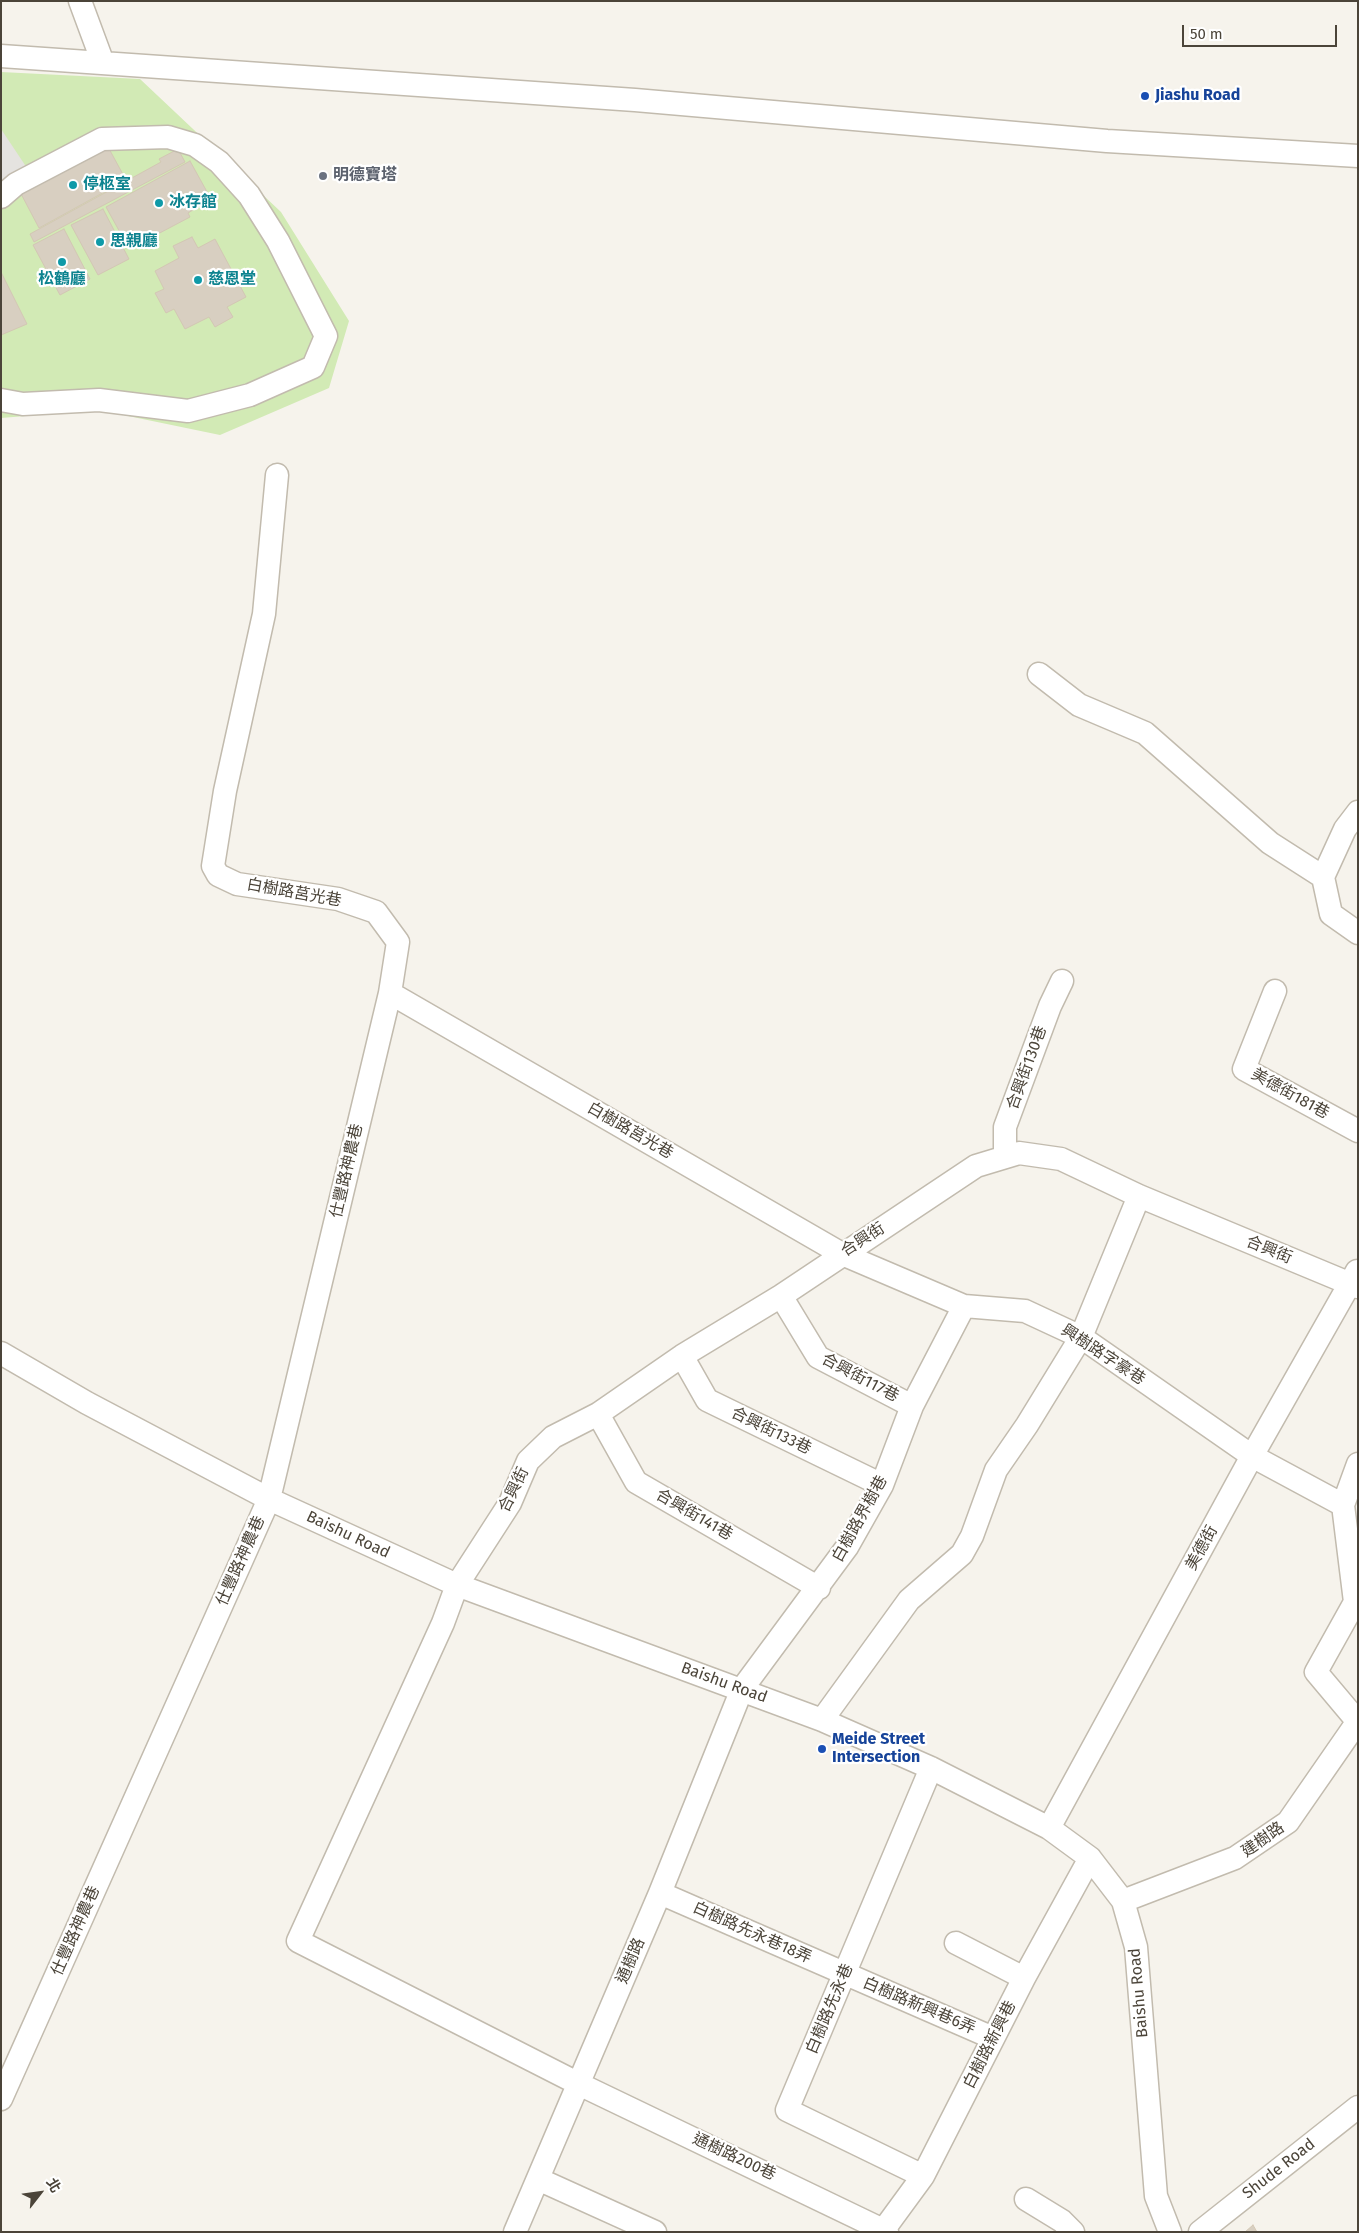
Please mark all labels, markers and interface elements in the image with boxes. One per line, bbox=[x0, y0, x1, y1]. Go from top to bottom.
scale bar bbox=[1184, 15, 1339, 47]
text: 50 m bbox=[1190, 25, 1223, 43]
place label: Jiashu Road bbox=[1155, 86, 1240, 106]
marker: Jiashu Road bbox=[1139, 90, 1151, 102]
place label: 明德寶塔 bbox=[333, 166, 397, 186]
marker: 明德寶塔 bbox=[317, 170, 329, 182]
place label: 停柩室 bbox=[83, 175, 131, 195]
marker: 停柩室 bbox=[67, 179, 79, 191]
place label: 冰存館 bbox=[169, 193, 217, 213]
marker: 冰存館 bbox=[153, 197, 165, 209]
place label: 思親廳 bbox=[110, 232, 158, 252]
marker: 思親廳 bbox=[94, 236, 106, 248]
marker: 松鶴廳 bbox=[56, 256, 68, 268]
place label: 松鶴廳 bbox=[38, 270, 86, 290]
place label: 慈恩堂 bbox=[208, 270, 256, 290]
marker: 慈恩堂 bbox=[192, 274, 204, 286]
street label: 白樹路莒光巷 bbox=[245, 875, 343, 911]
street label: 合興街130巷 bbox=[1003, 1023, 1051, 1113]
street label: 美德街181巷 bbox=[1248, 1065, 1332, 1123]
street label: 白樹路莒光巷 bbox=[584, 1099, 676, 1163]
street label: 仕豐路神農巷 bbox=[327, 1122, 367, 1220]
street label: 合興街 bbox=[838, 1219, 888, 1261]
street label: 合興街 bbox=[1243, 1232, 1295, 1268]
street label: 興樹路字豪巷 bbox=[1058, 1321, 1148, 1389]
street label: 合興街117巷 bbox=[818, 1350, 902, 1406]
street label: 合興街133巷 bbox=[728, 1403, 814, 1459]
street label: 合興街 bbox=[495, 1464, 533, 1516]
street label: 白樹路界樹巷 bbox=[828, 1472, 892, 1566]
street label: 合興街141巷 bbox=[652, 1485, 736, 1545]
street label: Baishu Road bbox=[303, 1507, 393, 1563]
street label: 仕豐路神農巷 bbox=[213, 1513, 269, 1609]
street label: 美德街 bbox=[1182, 1522, 1222, 1574]
street label: Baishu Road bbox=[678, 1659, 770, 1707]
place label: Meide Street Intersection bbox=[832, 1730, 925, 1768]
marker: Meide Street Intersection bbox=[816, 1743, 828, 1755]
street label: 建樹路 bbox=[1238, 1818, 1288, 1862]
street label: 仕豐路神農巷 bbox=[48, 1883, 104, 1979]
street label: 白樹路先永巷18弄 bbox=[690, 1898, 814, 1968]
street label: 通樹路 bbox=[613, 1935, 649, 1987]
street label: Baishu Road bbox=[1126, 1947, 1152, 2039]
street label: 白樹路先永巷 bbox=[802, 1961, 858, 2057]
street label: 白樹路新興巷6弄 bbox=[860, 1974, 978, 2038]
street label: 白樹路新興巷 bbox=[960, 1998, 1020, 2092]
street label: 通樹路200巷 bbox=[689, 2129, 779, 2185]
street label: Shude Road bbox=[1239, 2135, 1319, 2203]
north arrow bbox=[15, 2168, 65, 2218]
text: 北 bbox=[43, 2175, 64, 2196]

